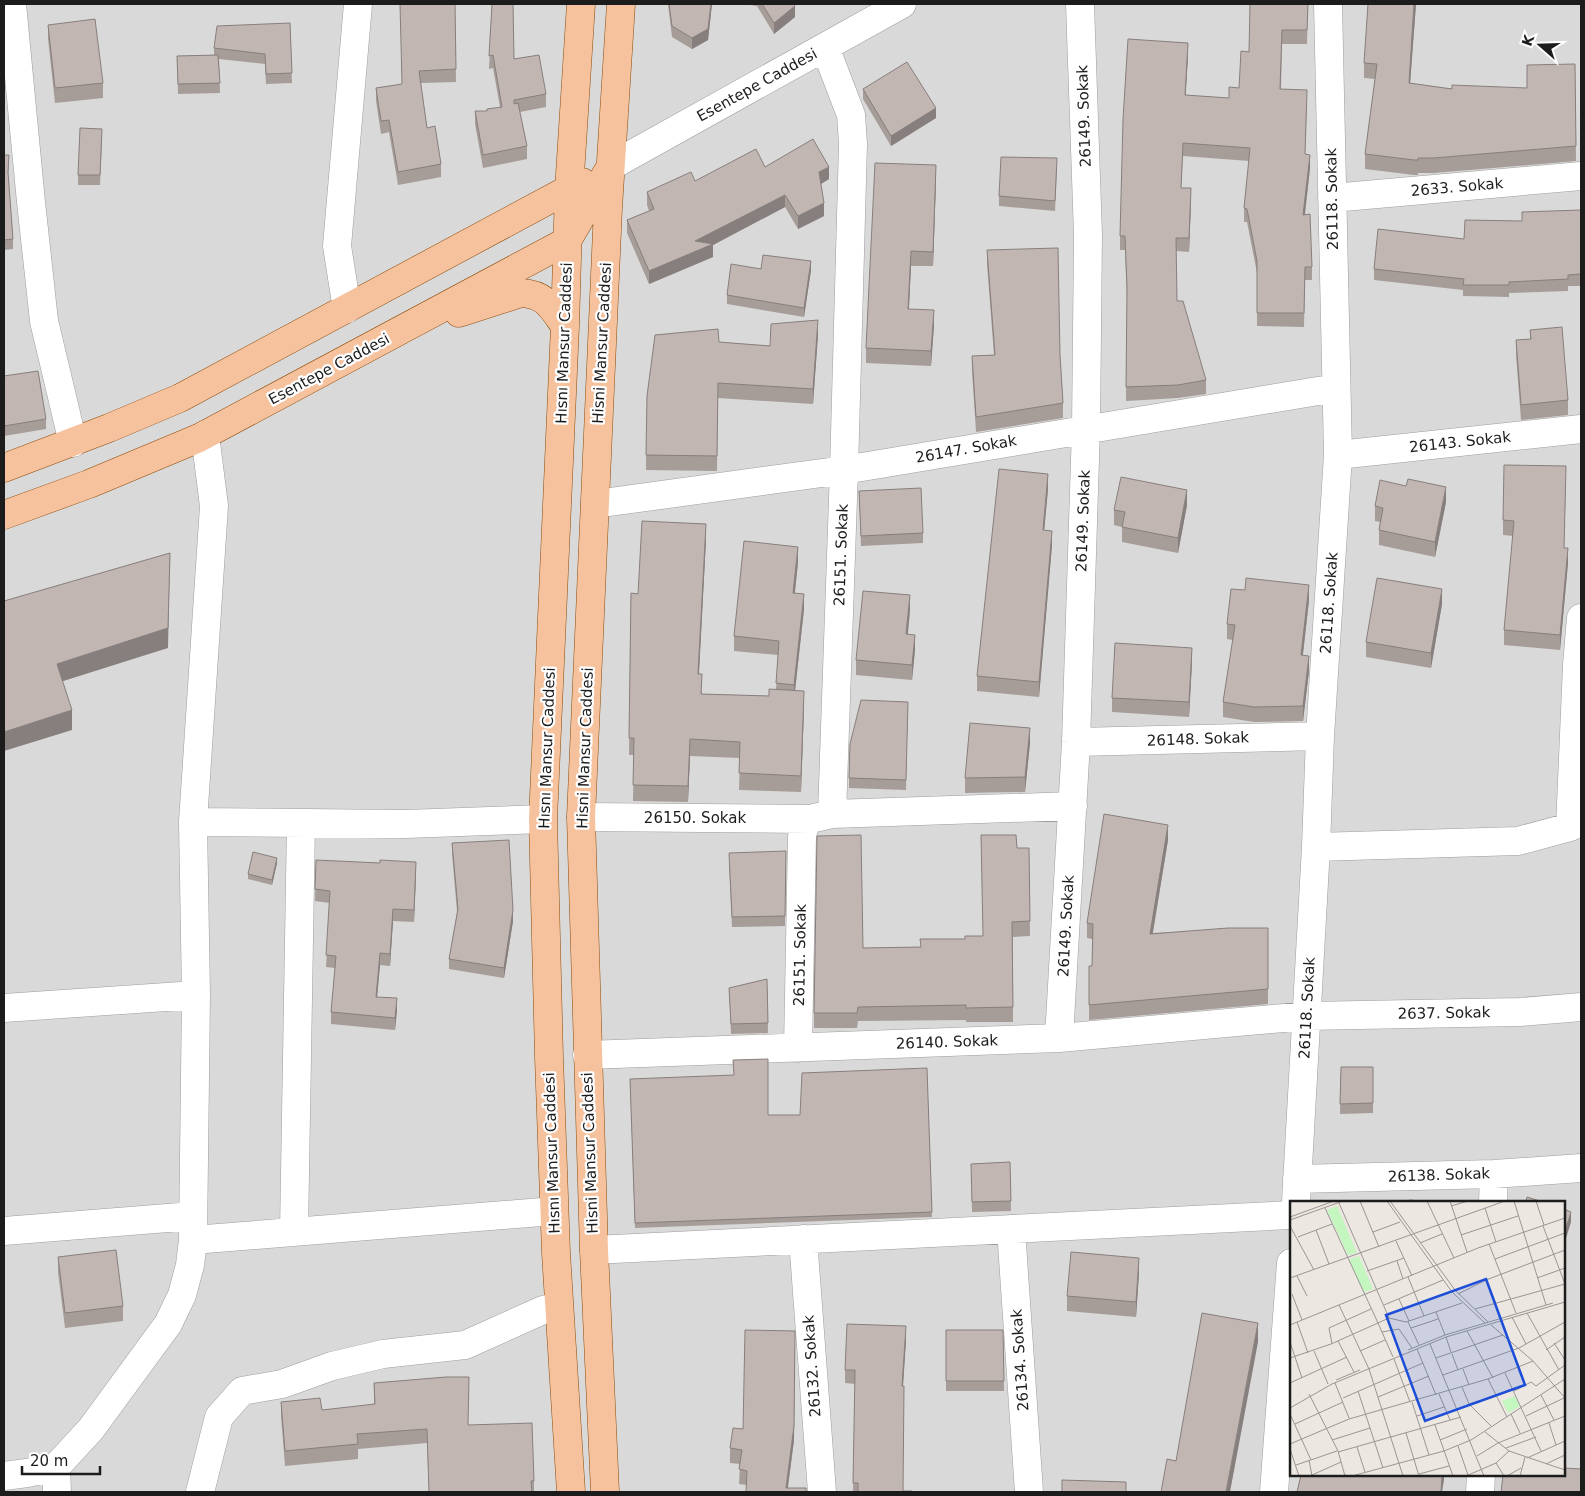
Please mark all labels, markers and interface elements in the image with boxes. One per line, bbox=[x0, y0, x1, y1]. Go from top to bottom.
north arrow bbox=[1515, 20, 1565, 70]
text: K bbox=[1518, 32, 1538, 48]
street label: Esentepe Caddesi bbox=[694, 45, 820, 125]
street label: 26149. Sokak bbox=[1073, 64, 1095, 167]
street label: 26118. Sokak bbox=[1322, 147, 1342, 250]
street label: 2633. Sokak bbox=[1410, 174, 1504, 200]
street label: Hısnı Mansur Caddesi bbox=[552, 262, 576, 424]
street label: Hisni Mansur Caddesi bbox=[589, 262, 615, 424]
street label: Esentepe Caddesi bbox=[265, 329, 393, 409]
street label: 26143. Sokak bbox=[1408, 428, 1512, 456]
street label: 26147. Sokak bbox=[914, 431, 1018, 467]
street label: 26149. Sokak bbox=[1072, 469, 1094, 572]
street label: 26151. Sokak bbox=[830, 503, 852, 606]
street label: 26118. Sokak bbox=[1316, 551, 1342, 655]
street label: Hısnı Mansur Caddesi bbox=[535, 667, 559, 829]
street label: Hisni Mansur Caddesi bbox=[573, 667, 597, 829]
street label: 26148. Sokak bbox=[1147, 728, 1250, 750]
street label: 26150. Sokak bbox=[644, 809, 746, 827]
street label: 26149. Sokak bbox=[1054, 874, 1078, 978]
street label: 26151. Sokak bbox=[790, 903, 810, 1006]
street label: 26118. Sokak bbox=[1295, 956, 1319, 1060]
street label: 2637. Sokak bbox=[1397, 1003, 1491, 1023]
street label: 26140. Sokak bbox=[896, 1031, 999, 1053]
street label: Hısnı Mansur Caddesi bbox=[540, 1072, 564, 1234]
street label: Hisni Mansur Caddesi bbox=[578, 1072, 602, 1234]
street label: 26138. Sokak bbox=[1388, 1164, 1491, 1186]
inset map bbox=[1290, 1201, 1565, 1476]
street label: 26134. Sokak bbox=[1007, 1308, 1033, 1412]
street label: 26132. Sokak bbox=[799, 1314, 825, 1418]
scale bar bbox=[22, 1444, 100, 1476]
text: 20 m bbox=[30, 1452, 68, 1470]

